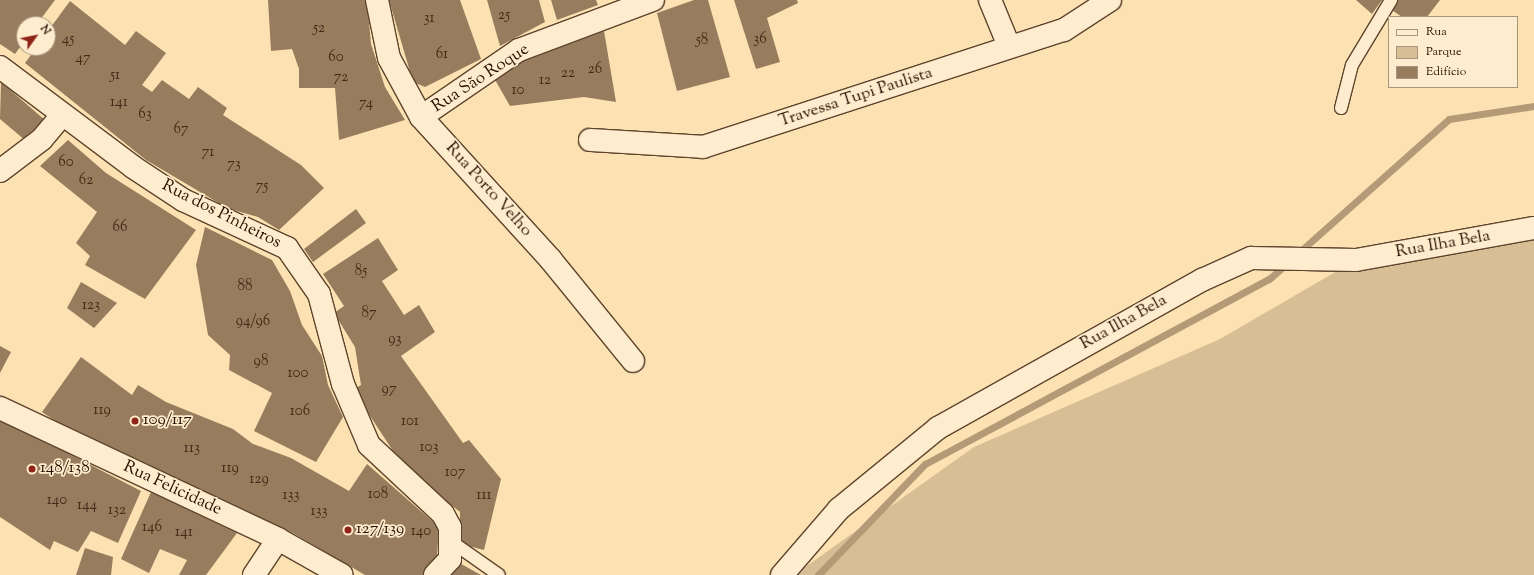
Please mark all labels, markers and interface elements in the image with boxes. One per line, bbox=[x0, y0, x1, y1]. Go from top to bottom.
house number: 25 bbox=[498, 7, 510, 25]
house number: 31 bbox=[423, 10, 435, 28]
north arrow bbox=[16, 16, 56, 56]
legend bbox=[1388, 16, 1518, 88]
house number: 52 bbox=[313, 20, 325, 38]
text: N bbox=[36, 22, 54, 38]
text: Rua bbox=[1426, 23, 1447, 41]
house number: 45 bbox=[62, 31, 74, 49]
house number: 36 bbox=[753, 31, 767, 49]
house number: 58 bbox=[696, 32, 708, 50]
street label: Rua São Roque bbox=[429, 40, 533, 118]
text: Parque bbox=[1426, 43, 1462, 61]
house number: 61 bbox=[436, 46, 448, 64]
house number: 60 bbox=[328, 49, 344, 67]
house number: 47 bbox=[75, 50, 91, 68]
house number: 26 bbox=[588, 61, 602, 79]
text: Edifício bbox=[1426, 63, 1466, 81]
street label: Travessa Tupi Paulista bbox=[777, 64, 935, 132]
house number: 22 bbox=[561, 65, 575, 83]
house number: 51 bbox=[110, 67, 120, 85]
house number: 72 bbox=[334, 69, 348, 87]
house number: 12 bbox=[539, 72, 551, 90]
house number: 10 bbox=[512, 82, 524, 100]
house number: 141 bbox=[110, 94, 128, 112]
house number: 74 bbox=[359, 95, 373, 113]
house number: 63 bbox=[138, 106, 152, 124]
house number: 67 bbox=[174, 121, 188, 139]
street label: Rua Porto Velho bbox=[440, 139, 536, 241]
house number: 71 bbox=[202, 144, 214, 162]
house number: 60 bbox=[58, 154, 74, 172]
house number: 73 bbox=[227, 156, 241, 174]
house number: 62 bbox=[79, 172, 93, 190]
street label: Rua dos Pinheiros bbox=[158, 176, 284, 254]
house number: 75 bbox=[256, 178, 268, 196]
house number: 66 bbox=[113, 219, 127, 237]
street label: Rua Ilha Bela bbox=[1394, 227, 1492, 263]
house number: 85 bbox=[355, 263, 367, 281]
house number: 88 bbox=[238, 278, 252, 296]
street label: Rua Ilha Bela bbox=[1077, 291, 1171, 355]
house number: 123 bbox=[82, 297, 100, 315]
house number: 87 bbox=[361, 305, 377, 323]
house number: 94/96 bbox=[236, 313, 270, 331]
house number: 93 bbox=[388, 331, 402, 349]
house number: 98 bbox=[254, 353, 268, 371]
house number: 100 bbox=[288, 365, 308, 383]
house number: 97 bbox=[382, 381, 396, 399]
house number: 119 bbox=[93, 402, 111, 420]
house number: 106 bbox=[290, 403, 310, 421]
place label: 109/117 bbox=[143, 411, 192, 431]
house number: 101 bbox=[401, 413, 419, 431]
marker: 109/117 bbox=[130, 416, 140, 426]
house number: 103 bbox=[420, 439, 438, 457]
house number: 113 bbox=[184, 440, 200, 458]
street label: Rua Felicidade bbox=[119, 457, 225, 521]
place label: 148/138 bbox=[40, 459, 90, 479]
house number: 119 bbox=[221, 460, 239, 478]
marker: 148/138 bbox=[27, 464, 37, 474]
house number: 107 bbox=[445, 464, 465, 482]
house number: 129 bbox=[249, 471, 269, 489]
house number: 108 bbox=[368, 486, 388, 504]
house number: 133 bbox=[282, 487, 300, 505]
house number: 111 bbox=[476, 487, 492, 505]
house number: 140 bbox=[47, 492, 67, 510]
house number: 144 bbox=[77, 497, 97, 515]
house number: 132 bbox=[108, 502, 126, 520]
house number: 133 bbox=[310, 503, 328, 521]
house number: 146 bbox=[142, 519, 162, 537]
place label: 127/139 bbox=[356, 520, 404, 540]
house number: 140 bbox=[411, 523, 431, 541]
house number: 141 bbox=[175, 524, 193, 542]
marker: 127/139 bbox=[343, 525, 353, 535]

